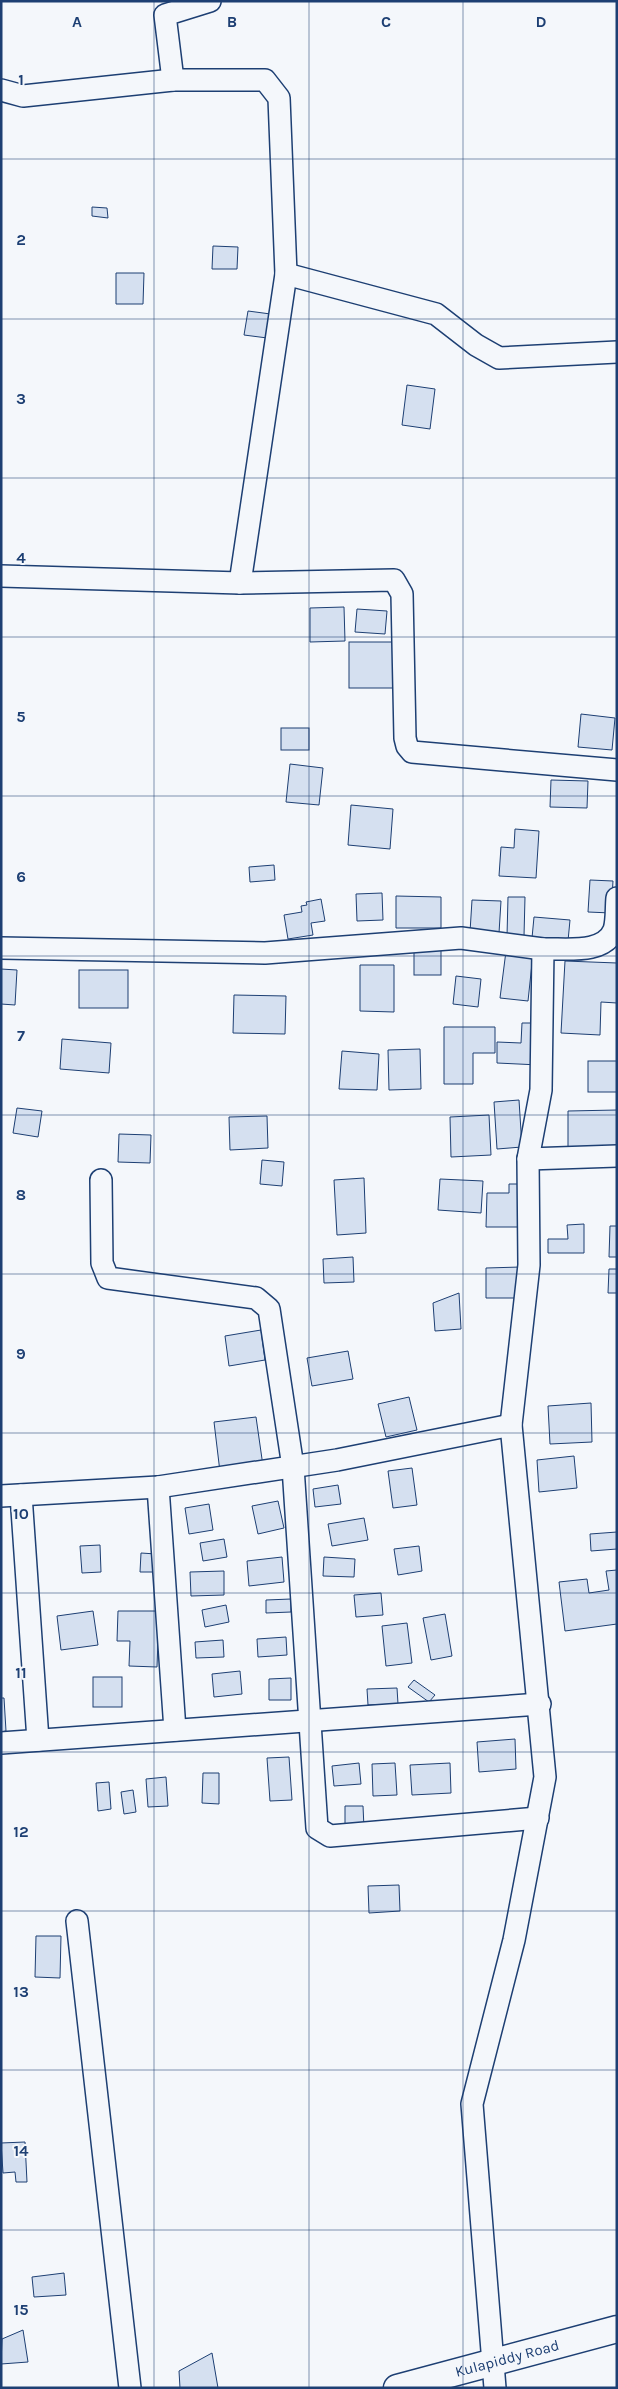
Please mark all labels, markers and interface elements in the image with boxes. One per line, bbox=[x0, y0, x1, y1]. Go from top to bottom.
text: A bbox=[72, 12, 82, 31]
text: B bbox=[227, 12, 237, 31]
text: C bbox=[381, 12, 391, 31]
text: D bbox=[536, 12, 547, 31]
text: 1 bbox=[18, 70, 24, 89]
text: 2 bbox=[16, 230, 26, 249]
text: 3 bbox=[16, 389, 26, 408]
text: 4 bbox=[16, 548, 26, 567]
text: 5 bbox=[16, 707, 26, 726]
text: 6 bbox=[16, 867, 26, 886]
text: 7 bbox=[17, 1026, 25, 1045]
text: 8 bbox=[16, 1185, 26, 1204]
text: 9 bbox=[16, 1344, 26, 1363]
text: 10 bbox=[13, 1504, 29, 1523]
text: 11 bbox=[15, 1663, 27, 1682]
text: 12 bbox=[13, 1822, 29, 1841]
text: 13 bbox=[13, 1982, 29, 2001]
text: 14 bbox=[13, 2141, 29, 2160]
text: 15 bbox=[13, 2300, 29, 2319]
street label: Kulapiddy Road bbox=[453, 2336, 561, 2381]

